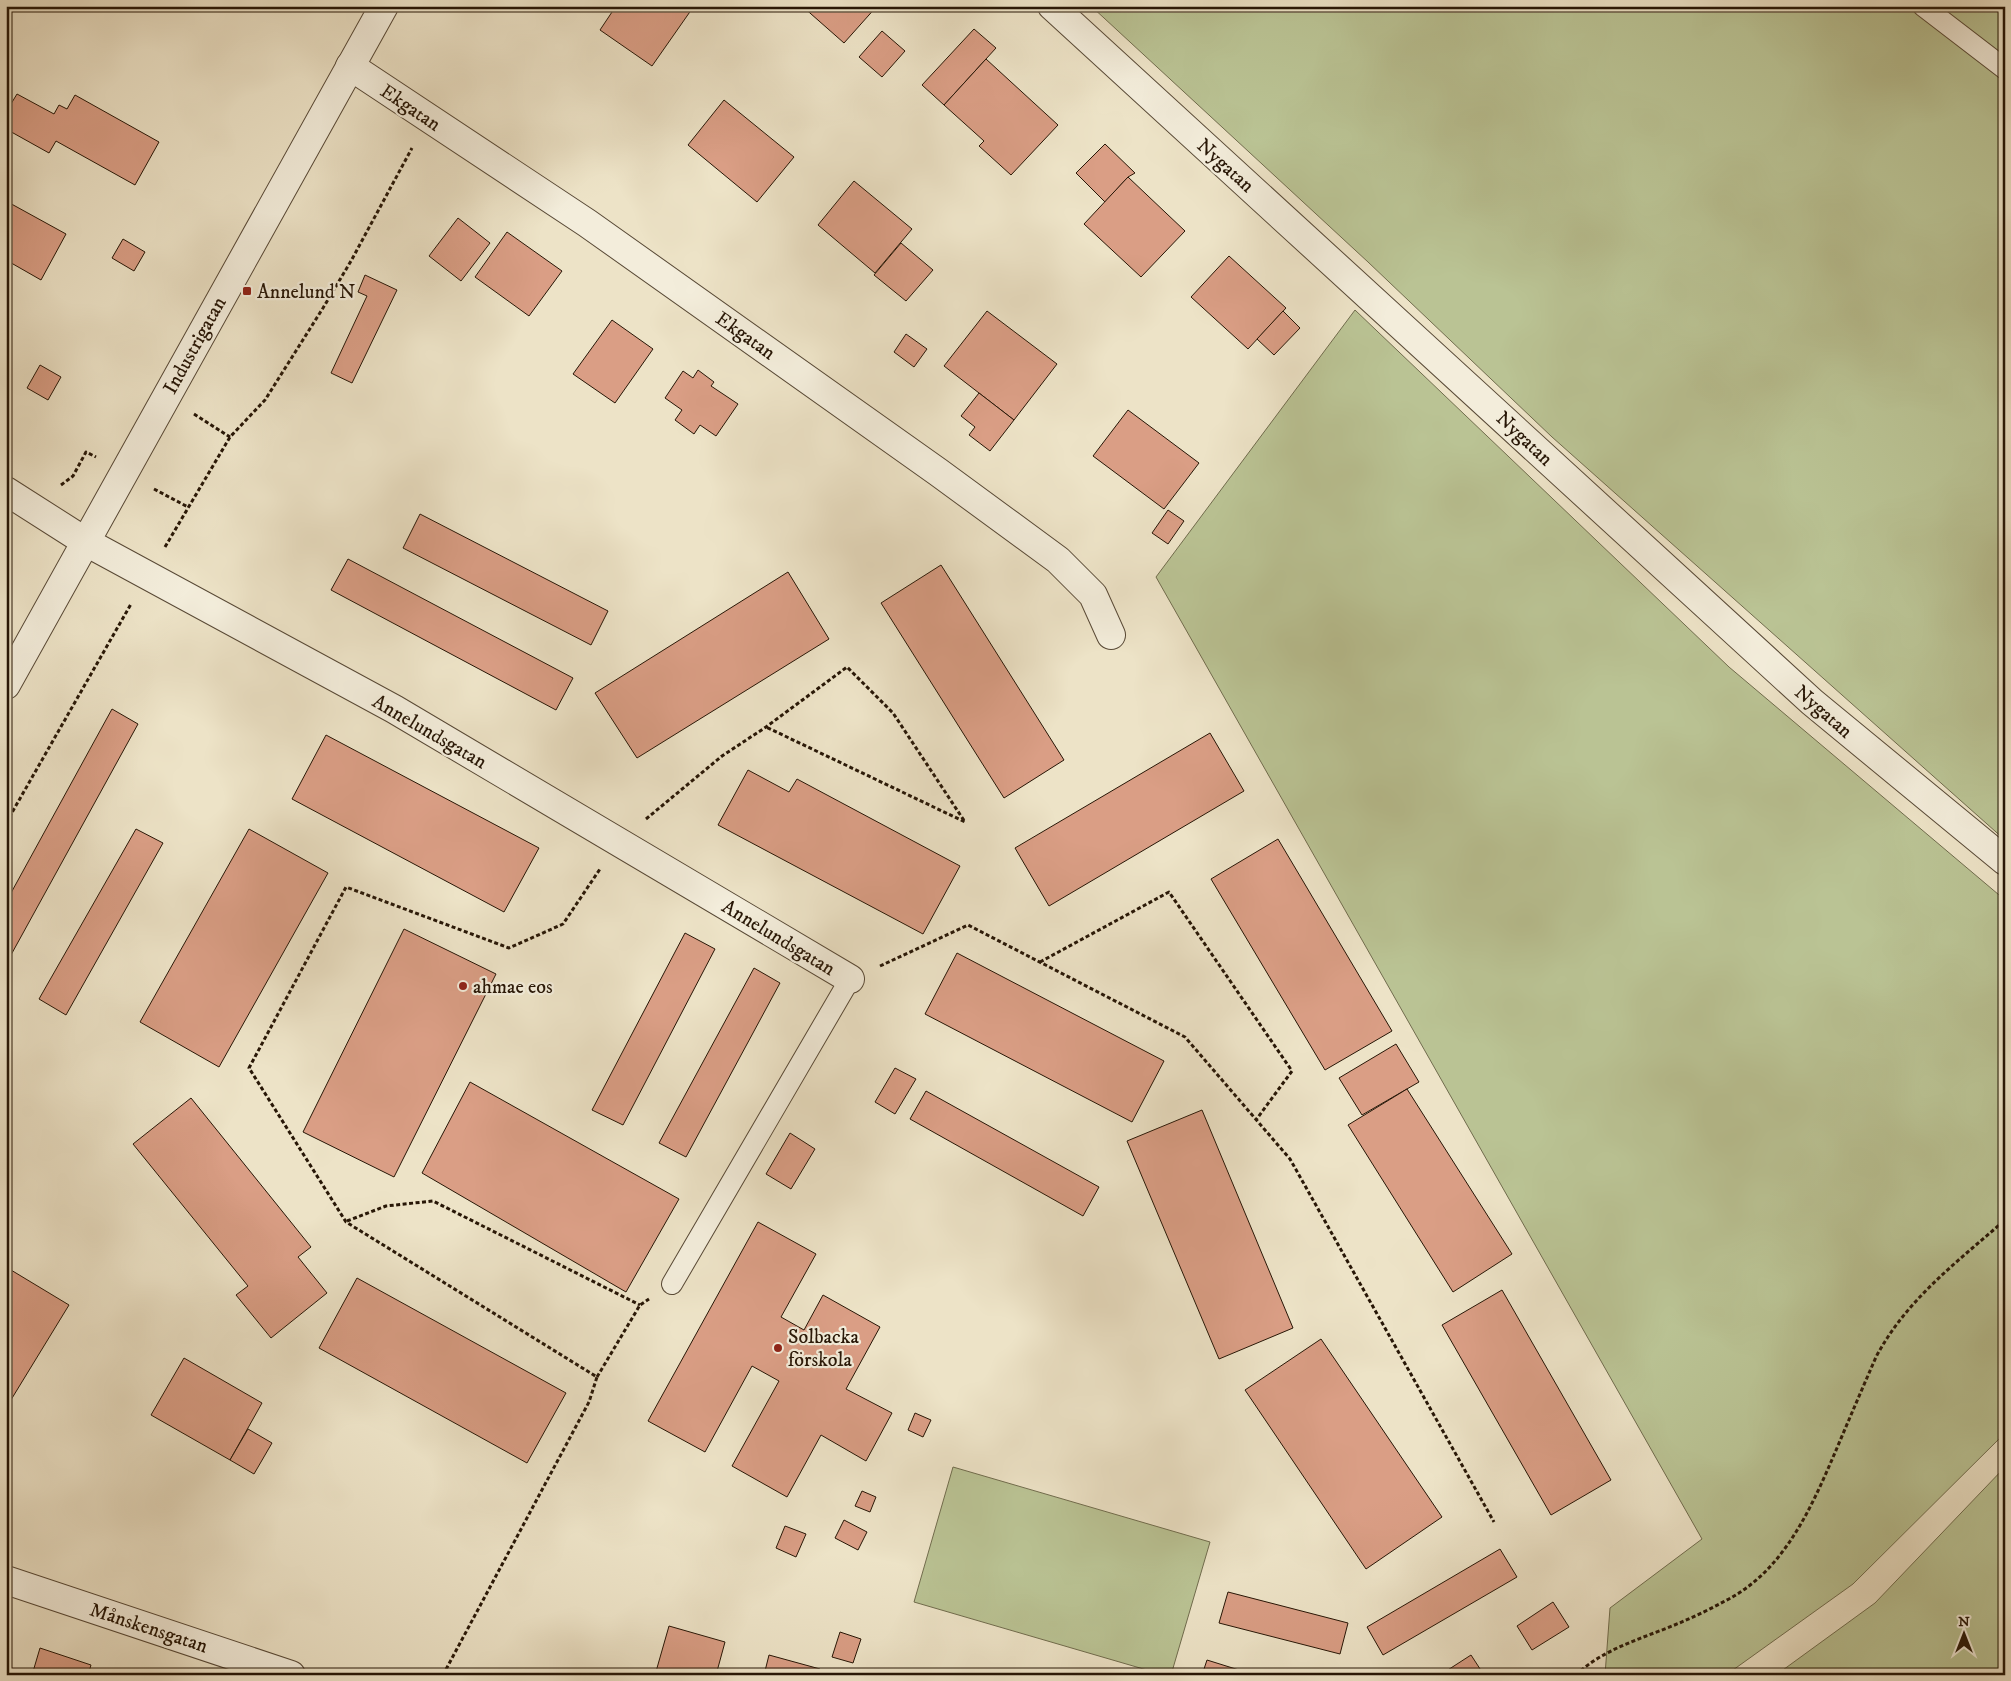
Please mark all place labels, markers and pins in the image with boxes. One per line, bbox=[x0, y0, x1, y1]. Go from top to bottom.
place label: Annelund N bbox=[257, 280, 356, 305]
marker: Annelund N bbox=[241, 285, 253, 297]
place label: ahmae eos bbox=[473, 975, 553, 1000]
marker: ahmae eos bbox=[457, 980, 469, 992]
place label: Solbacka förskola bbox=[788, 1325, 860, 1373]
marker: Solbacka förskola bbox=[772, 1342, 784, 1354]

